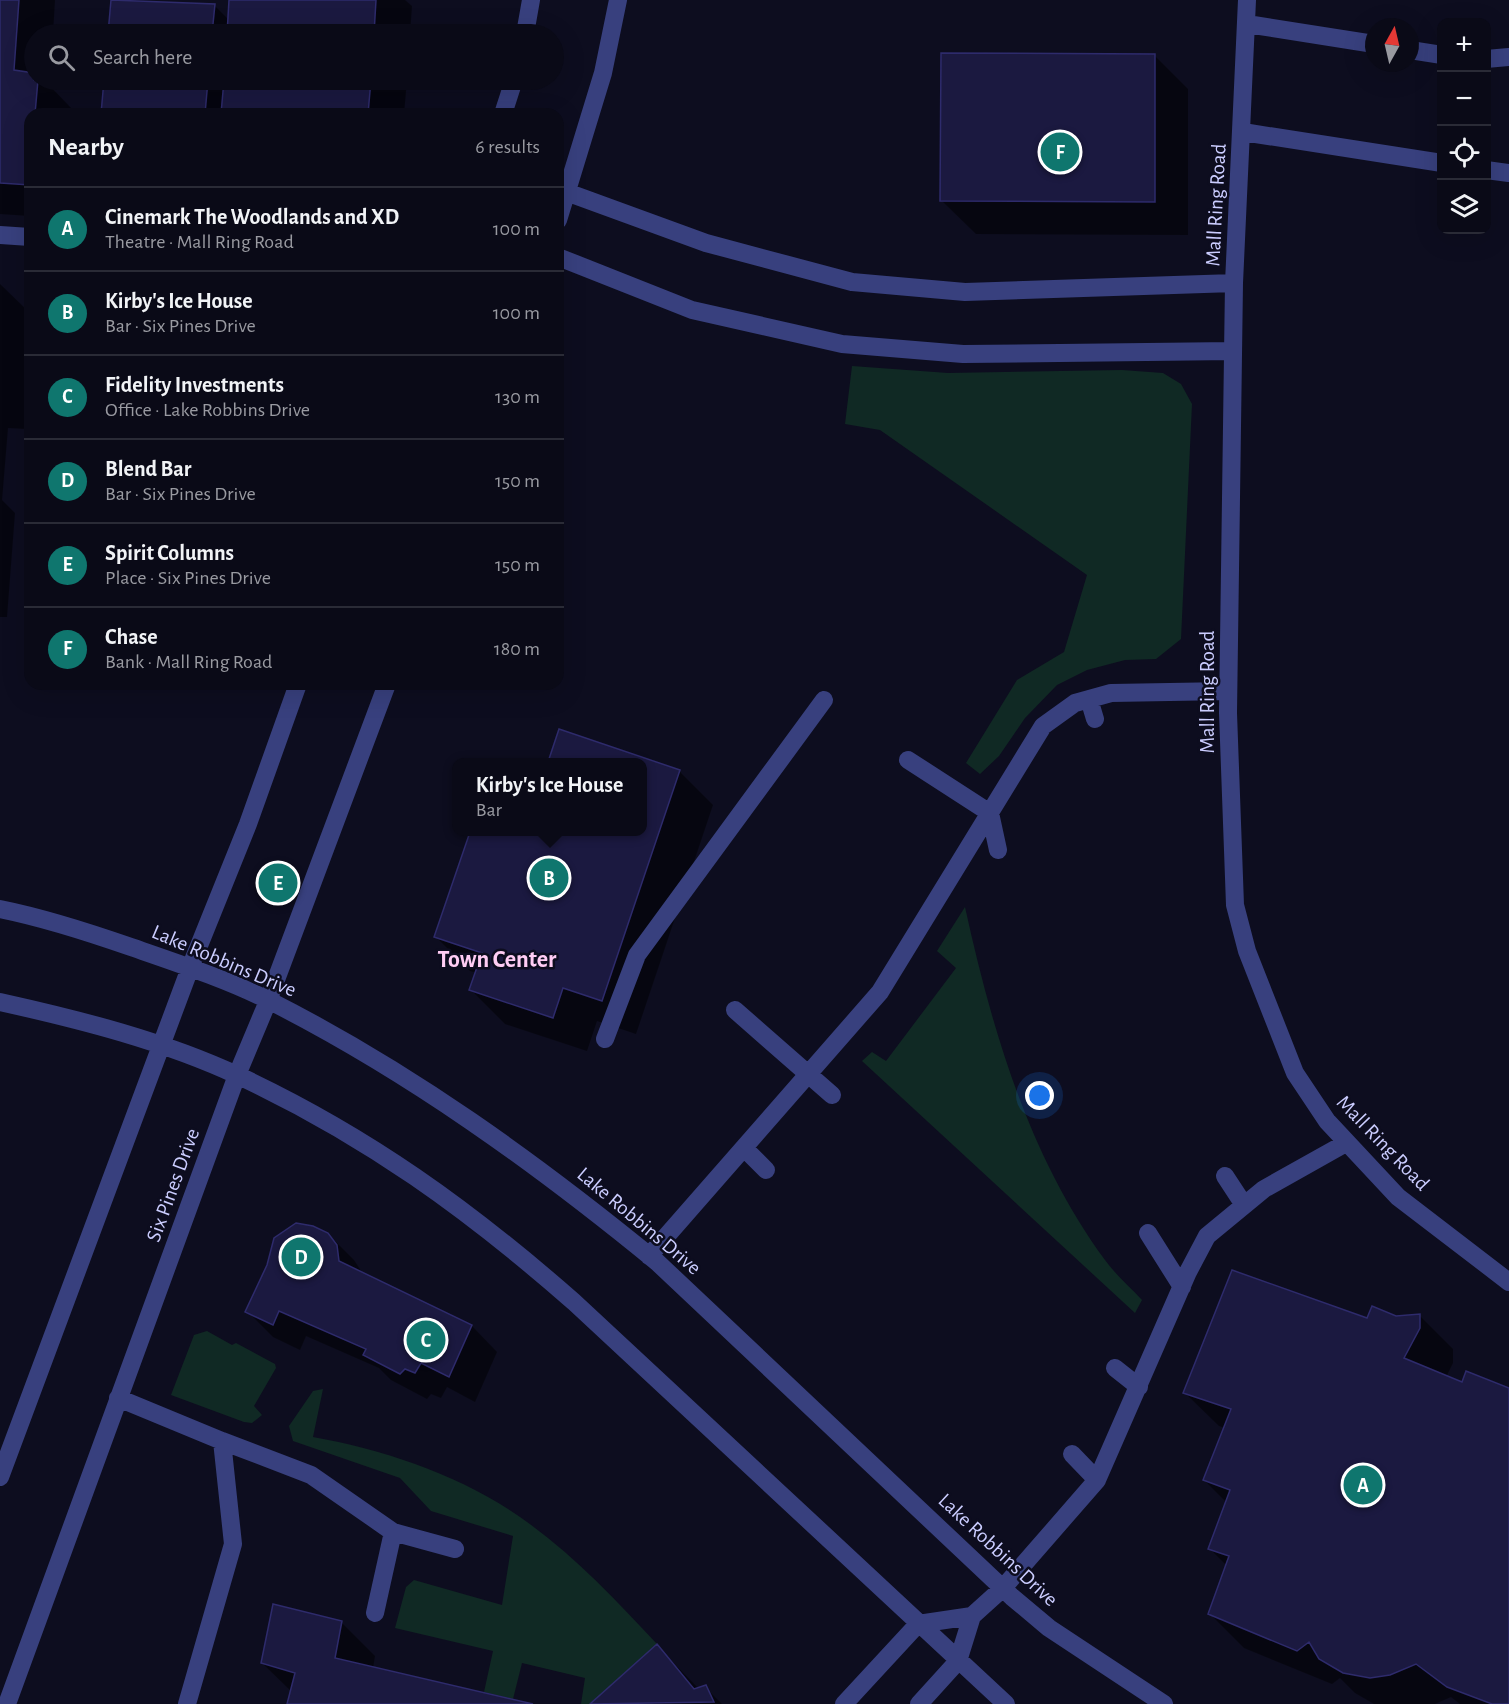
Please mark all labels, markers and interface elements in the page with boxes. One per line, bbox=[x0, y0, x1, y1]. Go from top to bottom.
north arrow bbox=[1365, 18, 1419, 72]
map controls bbox=[1437, 18, 1491, 234]
button: + bbox=[1437, 18, 1491, 72]
search box bbox=[24, 24, 564, 90]
icon: search bbox=[45, 41, 78, 74]
text: Search here bbox=[93, 46, 192, 68]
button: − bbox=[1437, 72, 1491, 126]
button: locate bbox=[1437, 126, 1491, 180]
pin: F bbox=[1040, 130, 1080, 174]
text: Nearby bbox=[48, 134, 124, 160]
text: 6 results bbox=[475, 137, 540, 157]
street label: Mall Ring Road bbox=[1202, 143, 1230, 267]
button: layers bbox=[1437, 180, 1491, 234]
text: Cinemark The Woodlands and XD bbox=[105, 206, 399, 228]
text: A bbox=[62, 219, 74, 239]
text: 100 m bbox=[493, 219, 540, 239]
text: Theatre · Mall Ring Road bbox=[105, 232, 294, 252]
text: Kirby's Ice House bbox=[105, 290, 253, 312]
text: B bbox=[62, 303, 73, 323]
text: 100 m bbox=[493, 303, 540, 323]
text: Bar · Six Pines Drive bbox=[105, 316, 256, 336]
text: Fidelity Investments bbox=[105, 374, 284, 396]
text: C bbox=[62, 387, 73, 407]
text: 130 m bbox=[495, 387, 540, 407]
text: Office · Lake Robbins Drive bbox=[105, 400, 310, 420]
text: Blend Bar bbox=[105, 458, 191, 480]
text: D bbox=[61, 471, 74, 491]
text: 150 m bbox=[495, 471, 540, 491]
text: Bar · Six Pines Drive bbox=[105, 484, 256, 504]
text: Spirit Columns bbox=[105, 542, 234, 564]
text: E bbox=[62, 555, 73, 575]
text: 150 m bbox=[495, 555, 540, 575]
text: Place · Six Pines Drive bbox=[105, 568, 271, 588]
text: Chase bbox=[105, 626, 158, 648]
street label: Mall Ring Road bbox=[1197, 630, 1218, 753]
text: F bbox=[63, 639, 72, 659]
text: 180 m bbox=[494, 639, 540, 659]
text: Bank · Mall Ring Road bbox=[105, 652, 272, 672]
popup bbox=[452, 758, 647, 836]
text: Kirby's Ice House bbox=[476, 774, 623, 796]
text: Bar bbox=[476, 800, 502, 820]
pin: B bbox=[530, 856, 568, 900]
pin: E bbox=[258, 860, 298, 906]
street label: Lake Robbins Drive bbox=[149, 921, 299, 1001]
district label: Town Center bbox=[438, 948, 557, 972]
your location bbox=[1025, 1081, 1054, 1110]
street label: Mall Ring Road bbox=[1333, 1091, 1433, 1195]
street label: Six Pines Drive bbox=[143, 1125, 203, 1245]
street label: Lake Robbins Drive bbox=[573, 1163, 705, 1279]
pin: D bbox=[282, 1234, 320, 1280]
pin: C bbox=[406, 1318, 446, 1362]
pin: A bbox=[1344, 1462, 1382, 1508]
street label: Lake Robbins Drive bbox=[934, 1490, 1062, 1610]

